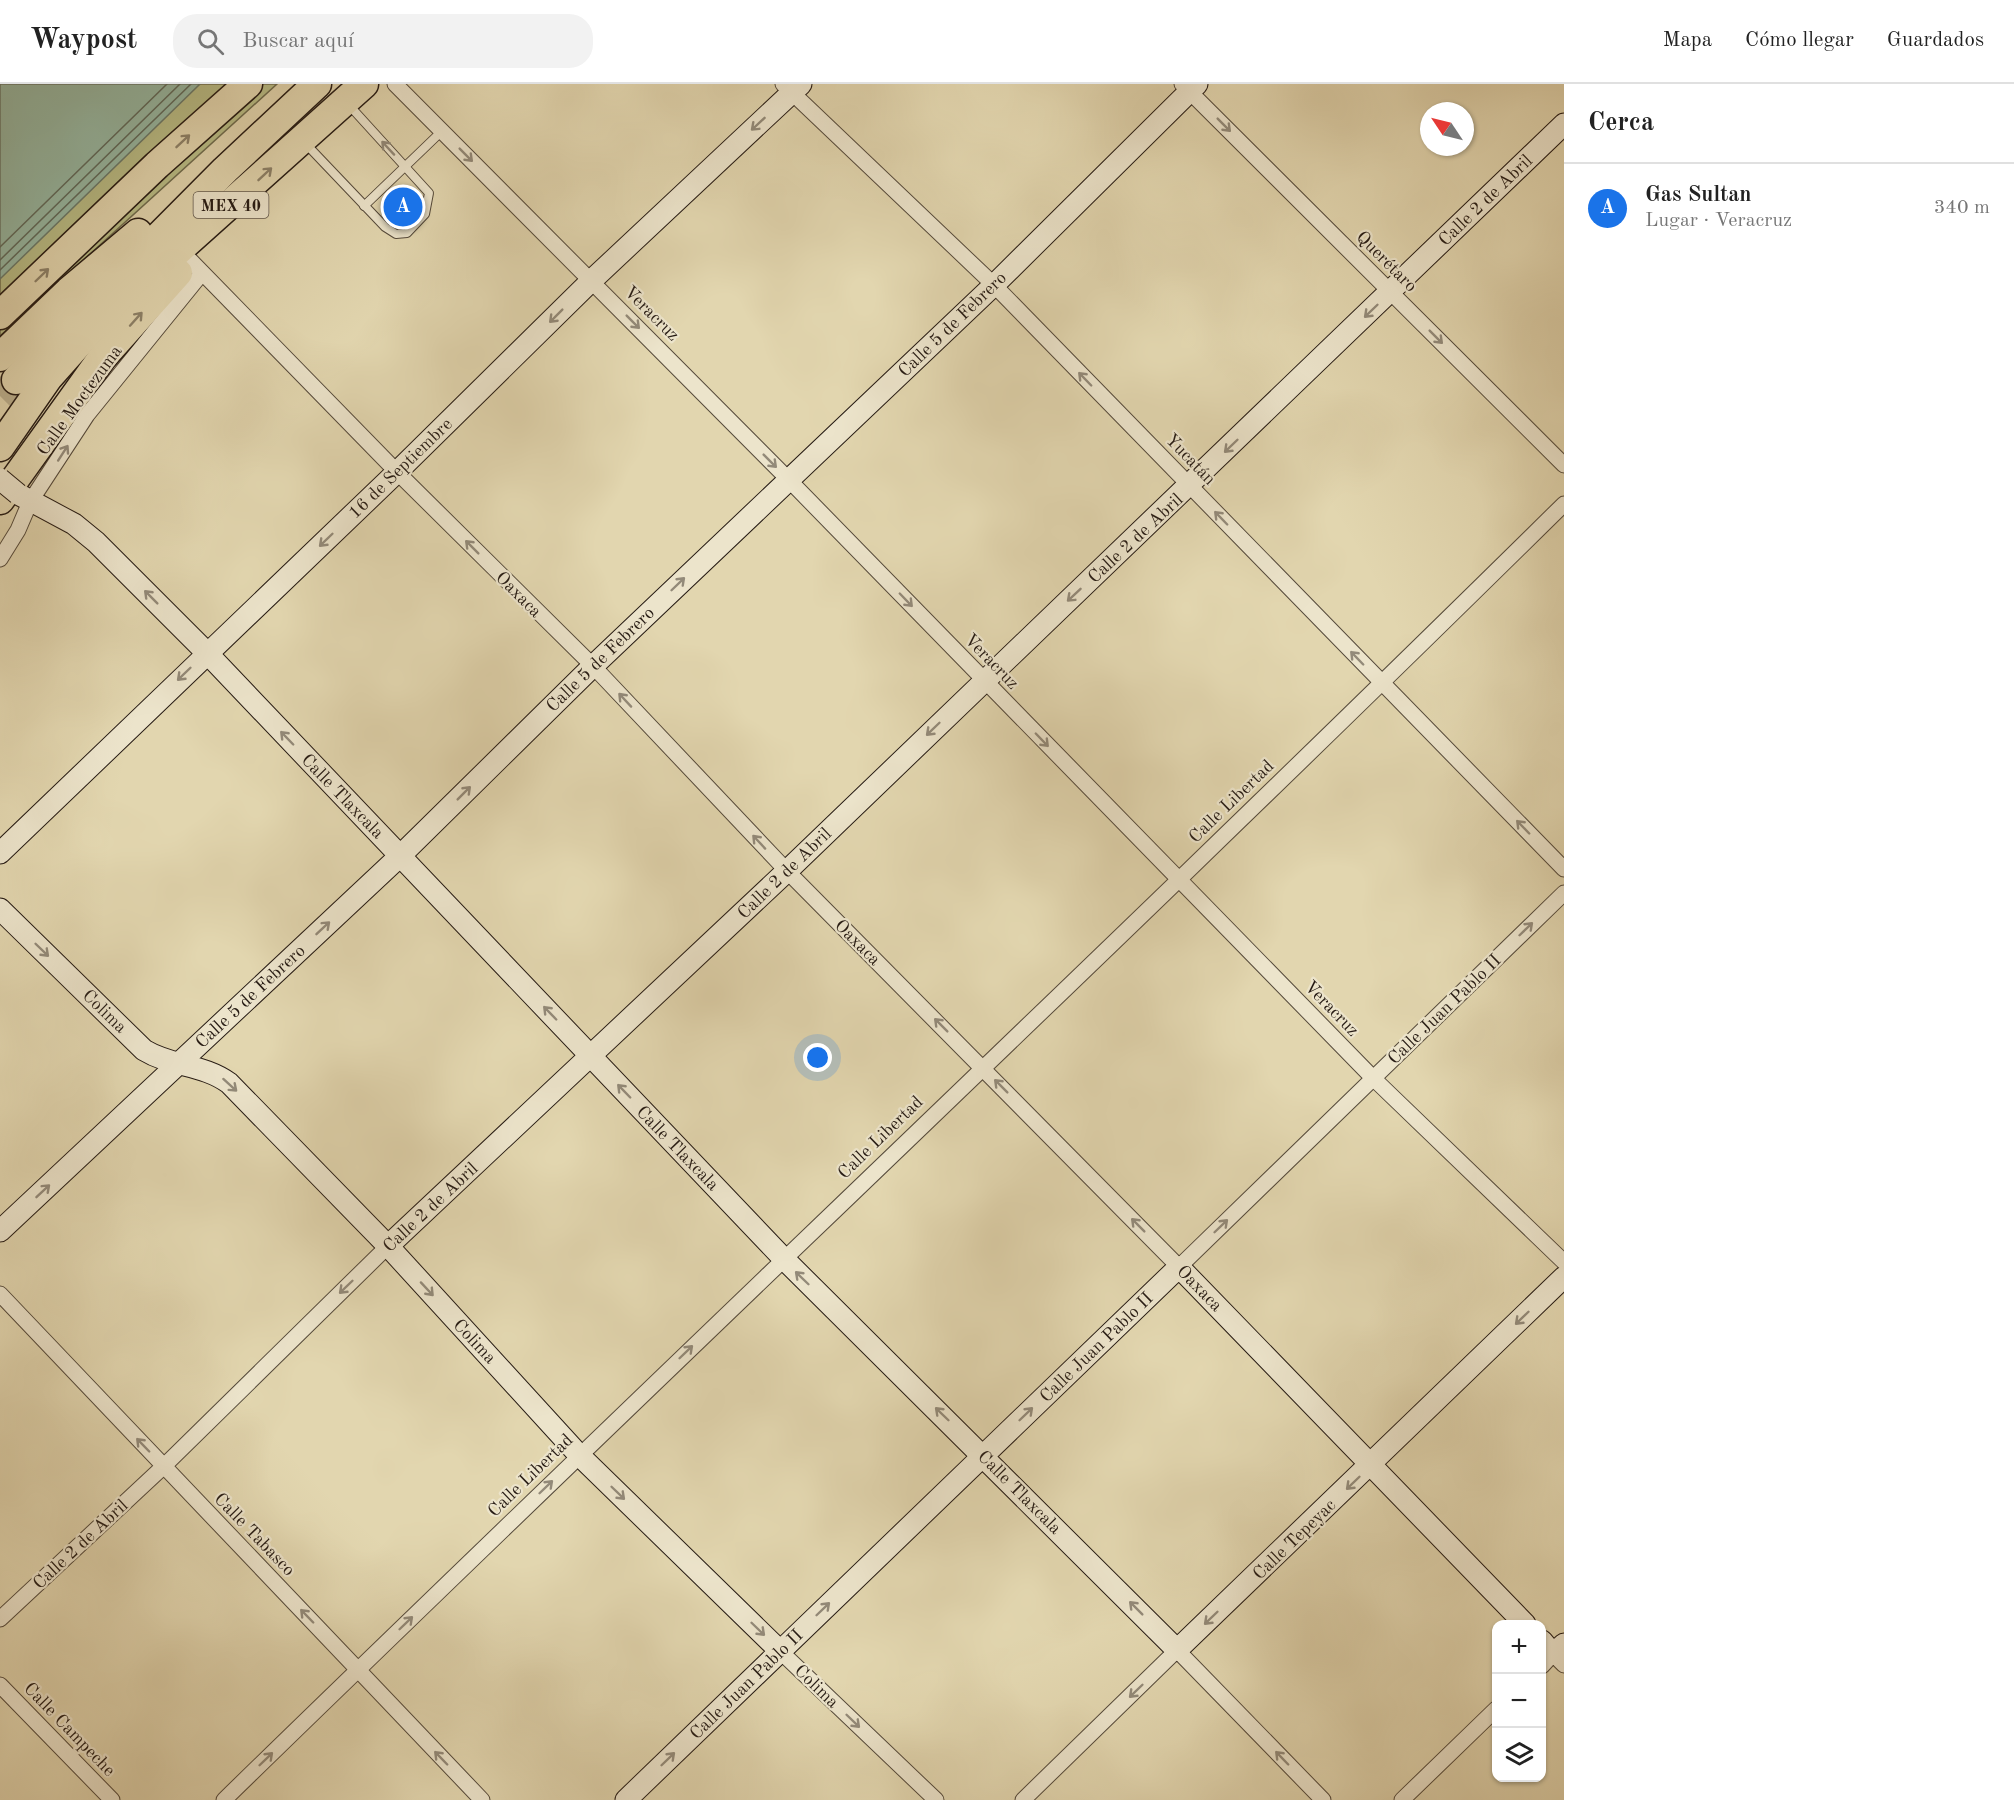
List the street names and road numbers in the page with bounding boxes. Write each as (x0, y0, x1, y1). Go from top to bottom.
street label: Calle 2 de Abril (1435, 152, 1536, 250)
road number: MEX 40 (194, 192, 268, 218)
street label: Querétaro (1352, 228, 1420, 296)
street label: Calle 5 de Febrero (895, 269, 1010, 381)
street label: Veracruz (620, 283, 682, 345)
street label: Calle Moctezuma (34, 342, 126, 459)
street label: 16 de Septiembre (346, 415, 456, 522)
street label: Yucatán (1162, 430, 1219, 489)
street label: Calle 2 de Abril (1085, 490, 1187, 587)
street label: Oaxaca (492, 568, 545, 621)
street label: Calle 5 de Febrero (543, 604, 658, 716)
street label: Veracruz (961, 630, 1022, 693)
street label: Calle Tlaxcala (298, 751, 387, 843)
street label: Calle Libertad (1186, 757, 1278, 847)
street label: Calle 2 de Abril (734, 825, 835, 923)
street label: Oaxaca (831, 916, 884, 969)
street label: Calle 5 de Febrero (192, 942, 309, 1052)
street label: Calle Juan Pablo II (1385, 951, 1505, 1068)
street label: Veracruz (1301, 977, 1362, 1040)
street label: Colima (79, 987, 130, 1037)
street label: Calle Libertad (835, 1093, 927, 1183)
street label: Calle Tlaxcala (633, 1103, 722, 1195)
street label: Calle 2 de Abril (380, 1159, 482, 1256)
street label: Oaxaca (1173, 1262, 1225, 1315)
street label: Calle Juan Pablo II (1037, 1289, 1157, 1406)
street label: Colima (449, 1316, 499, 1368)
street label: Calle Libertad (485, 1431, 577, 1521)
street label: Calle Tlaxcala (974, 1447, 1065, 1538)
street label: Calle Tabasco (210, 1490, 298, 1580)
street label: Calle 2 de Abril (30, 1496, 132, 1593)
street label: Calle Tepeyac (1250, 1496, 1340, 1583)
street label: Calle Juan Pablo II (687, 1626, 807, 1743)
street label: Colima (791, 1662, 842, 1712)
street label: Calle Campeche (20, 1679, 118, 1780)

